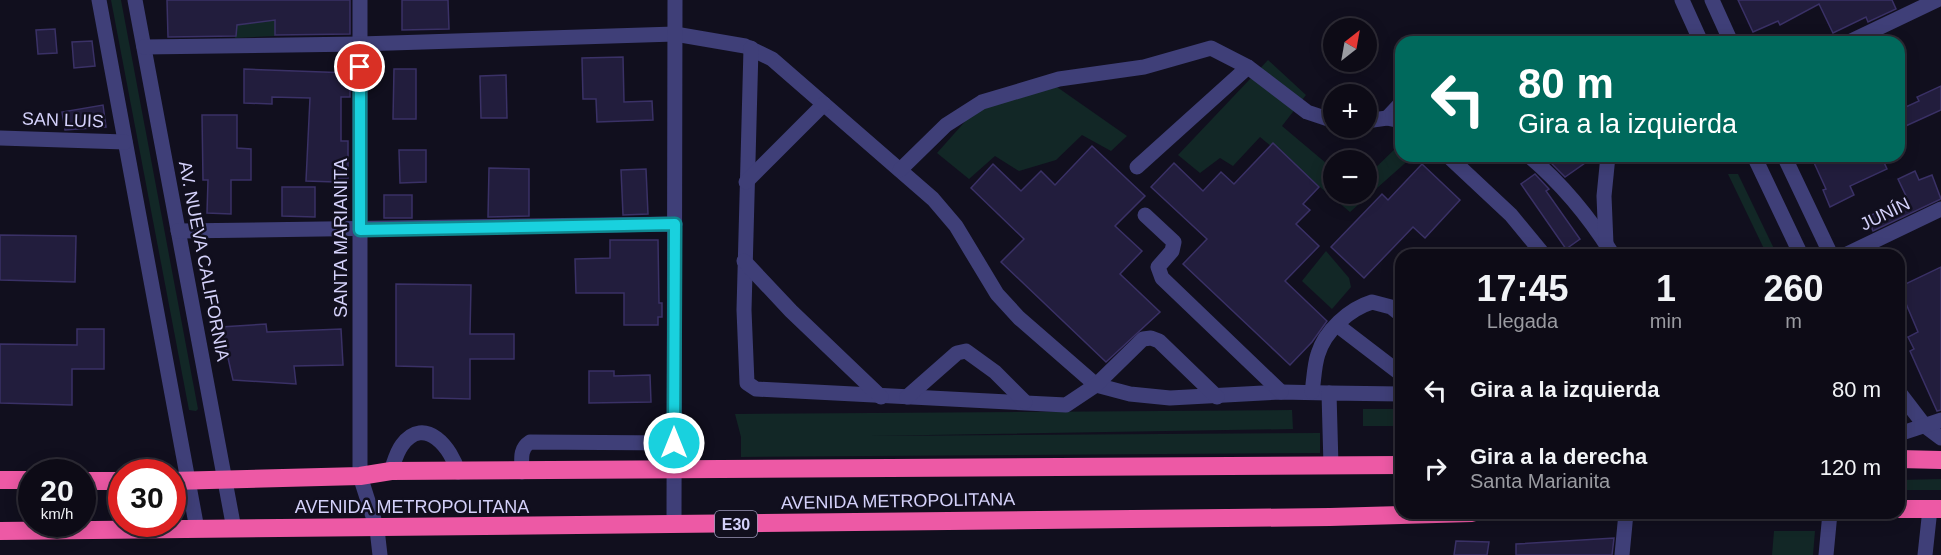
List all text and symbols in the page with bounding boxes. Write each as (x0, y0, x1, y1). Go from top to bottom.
north arrow (1323, 18, 1377, 72)
map controls (1323, 18, 1377, 204)
pin (334, 41, 385, 92)
icon: arrive (343, 50, 376, 83)
icon: left (1419, 60, 1497, 138)
text: 80 m (1518, 60, 1614, 107)
button: + (1323, 84, 1377, 138)
street label: SAN LUIS (22, 109, 104, 131)
text: Gira a la izquierda (1518, 109, 1737, 139)
button: − (1323, 150, 1377, 204)
street label: SANTA MARIANITA (331, 158, 351, 318)
street label: AV. NUEVA CALIFORNIA (175, 159, 233, 363)
street label: JUNÍN (1857, 193, 1913, 235)
text: 17:45 (1476, 268, 1568, 309)
text: 1 (1656, 268, 1676, 309)
text: 260 (1763, 268, 1824, 309)
text: Llegada (1487, 310, 1558, 332)
text: min (1650, 310, 1682, 332)
text: m (1785, 310, 1802, 332)
icon: left (1419, 374, 1452, 407)
text: Gira a la izquierda (1470, 377, 1660, 402)
text: 80 m (1832, 377, 1881, 402)
position arrow (642, 411, 706, 475)
text: Gira a la derecha (1470, 444, 1647, 469)
icon: right (1419, 452, 1452, 485)
text: 120 m (1820, 455, 1881, 480)
speed limit sign: 30 (108, 459, 186, 537)
text: Santa Marianita (1470, 470, 1610, 492)
text: 20 (40, 474, 74, 507)
street label: AVENIDA METROPOLITANA (781, 489, 1015, 513)
street label: AVENIDA METROPOLITANA (295, 497, 529, 517)
text: km/h (41, 505, 73, 522)
road number: E30 (715, 511, 757, 537)

